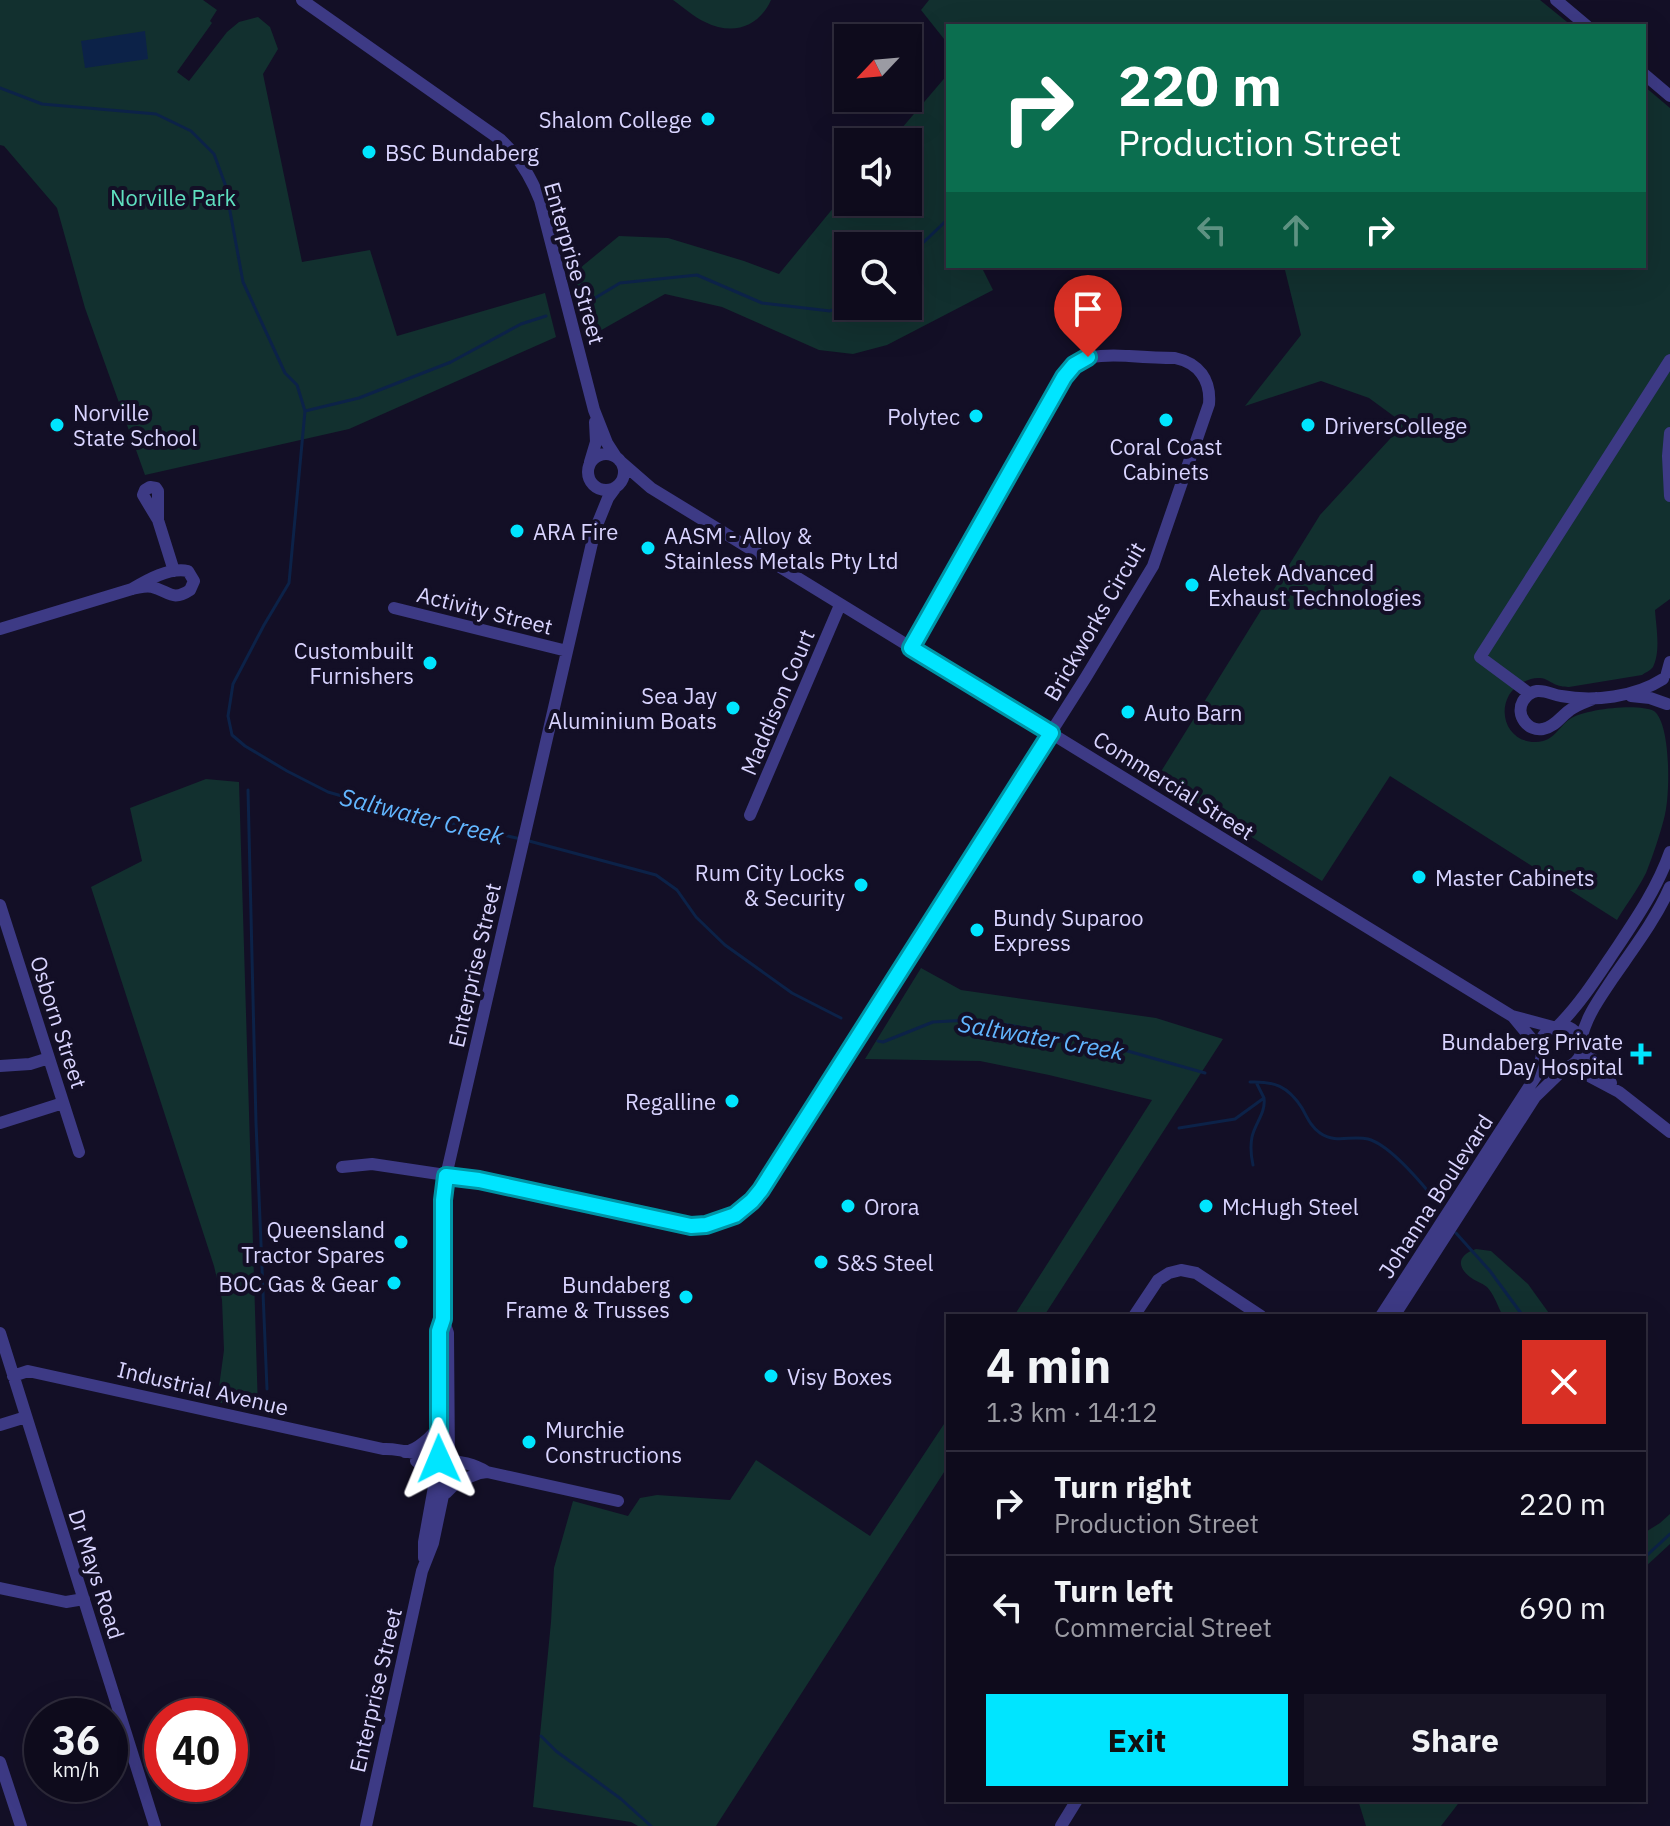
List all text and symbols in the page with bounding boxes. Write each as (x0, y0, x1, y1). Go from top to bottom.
north arrow (834, 24, 922, 112)
map controls (834, 24, 922, 320)
text: 220 m (1118, 49, 1282, 121)
icon: right (986, 56, 1090, 160)
place label: Shalom College (539, 105, 692, 134)
marker: Shalom College (699, 110, 717, 128)
text: Production Street (1118, 119, 1402, 166)
button: sound (834, 128, 922, 216)
place label: BSC Bundaberg (385, 138, 539, 167)
marker: BSC Bundaberg (360, 143, 378, 161)
street label: Enterprise Street (538, 178, 612, 348)
park label: Norville Park (110, 183, 236, 212)
icon: left (1190, 208, 1234, 252)
icon: ahead (1274, 208, 1318, 252)
icon: right (1358, 208, 1402, 252)
button: search (834, 232, 922, 320)
pin (1054, 275, 1122, 357)
icon: arrive (1066, 287, 1110, 331)
place label: Norville State School (73, 398, 197, 452)
place label: Polytec (887, 402, 960, 431)
marker: Polytec (967, 407, 985, 425)
marker: Coral Coast Cabinets (1157, 411, 1175, 429)
place label: DriversCollege (1324, 411, 1467, 440)
marker: Norville State School (48, 416, 66, 434)
marker: DriversCollege (1299, 416, 1317, 434)
place label: Coral Coast Cabinets (1110, 432, 1222, 486)
place label: ARA Fire (533, 517, 618, 546)
place label: AASM - Alloy & Stainless Metals Pty Ltd (664, 521, 899, 575)
marker: ARA Fire (508, 522, 526, 540)
street label: Brickworks Circuit (1037, 536, 1151, 706)
marker: AASM - Alloy & Stainless Metals Pty Ltd (639, 539, 657, 557)
place label: Aletek Advanced Exhaust Technologies (1208, 558, 1422, 612)
marker: Aletek Advanced Exhaust Technologies (1183, 576, 1201, 594)
street label: Activity Street (414, 579, 556, 641)
street label: Maddison Court (733, 625, 821, 779)
place label: Custombuilt Furnishers (294, 636, 414, 690)
marker: Custombuilt Furnishers (421, 654, 439, 672)
place label: Sea Jay Aluminium Boats (548, 681, 717, 735)
place label: Auto Barn (1144, 698, 1242, 727)
marker: Sea Jay Aluminium Boats (724, 699, 742, 717)
marker: Auto Barn (1119, 703, 1137, 721)
street label: Commercial Street (1088, 724, 1260, 846)
water label: Saltwater Creek (337, 780, 508, 852)
place label: Rum City Locks & Security (695, 858, 845, 912)
place label: Master Cabinets (1435, 863, 1595, 892)
marker: Master Cabinets (1410, 868, 1428, 886)
marker: Rum City Locks & Security (852, 876, 870, 894)
street label: Enterprise Street (441, 880, 507, 1050)
place label: Bundy Suparoo Express (993, 903, 1144, 957)
marker: Bundy Suparoo Express (968, 921, 986, 939)
street label: Osborn Street (24, 952, 94, 1092)
water label: Saltwater Creek (956, 1007, 1127, 1067)
place label: Bundaberg Private Day Hospital (1441, 1027, 1623, 1081)
marker: Bundaberg Private Day Hospital (1630, 1043, 1652, 1065)
place label: Regalline (625, 1087, 716, 1116)
marker: Regalline (723, 1092, 741, 1110)
street label: Johanna Boulevard (1371, 1108, 1499, 1284)
place label: Orora (864, 1192, 920, 1221)
place label: McHugh Steel (1222, 1192, 1359, 1221)
marker: Orora (839, 1197, 857, 1215)
marker: McHugh Steel (1197, 1197, 1215, 1215)
place label: Queensland Tractor Spares (241, 1215, 385, 1269)
marker: Queensland Tractor Spares (392, 1233, 410, 1251)
place label: S&S Steel (837, 1248, 934, 1277)
marker: S&S Steel (812, 1253, 830, 1271)
place label: BOC Gas & Gear (219, 1269, 378, 1298)
place label: Bundaberg Frame & Trusses (505, 1270, 670, 1324)
marker: BOC Gas & Gear (385, 1274, 403, 1292)
marker: Bundaberg Frame & Trusses (677, 1288, 695, 1306)
text: 4 min (986, 1334, 1111, 1396)
button: close (1522, 1340, 1606, 1424)
street label: Industrial Avenue (115, 1354, 291, 1422)
place label: Visy Boxes (787, 1362, 893, 1391)
marker: Visy Boxes (762, 1367, 780, 1385)
text: 1.3 km · 14:12 (986, 1395, 1158, 1429)
place label: Murchie Constructions (545, 1415, 682, 1469)
position arrow (397, 1417, 481, 1501)
marker: Murchie Constructions (520, 1433, 538, 1451)
text: Turn right (1054, 1467, 1192, 1506)
icon: right (986, 1481, 1030, 1525)
text: 220 m (1519, 1484, 1606, 1523)
street label: Dr Mays Road (62, 1505, 132, 1643)
text: Production Street (1054, 1506, 1259, 1540)
text: Turn left (1054, 1571, 1173, 1610)
icon: left (986, 1585, 1030, 1629)
text: 690 m (1519, 1588, 1606, 1627)
street label: Enterprise Street (342, 1605, 408, 1775)
text: Commercial Street (1054, 1610, 1272, 1644)
button: Exit (986, 1694, 1288, 1786)
button: Share (1304, 1694, 1606, 1786)
speed limit sign: 40 (144, 1698, 248, 1802)
text: 36 (52, 1714, 100, 1766)
text: km/h (52, 1756, 100, 1783)

